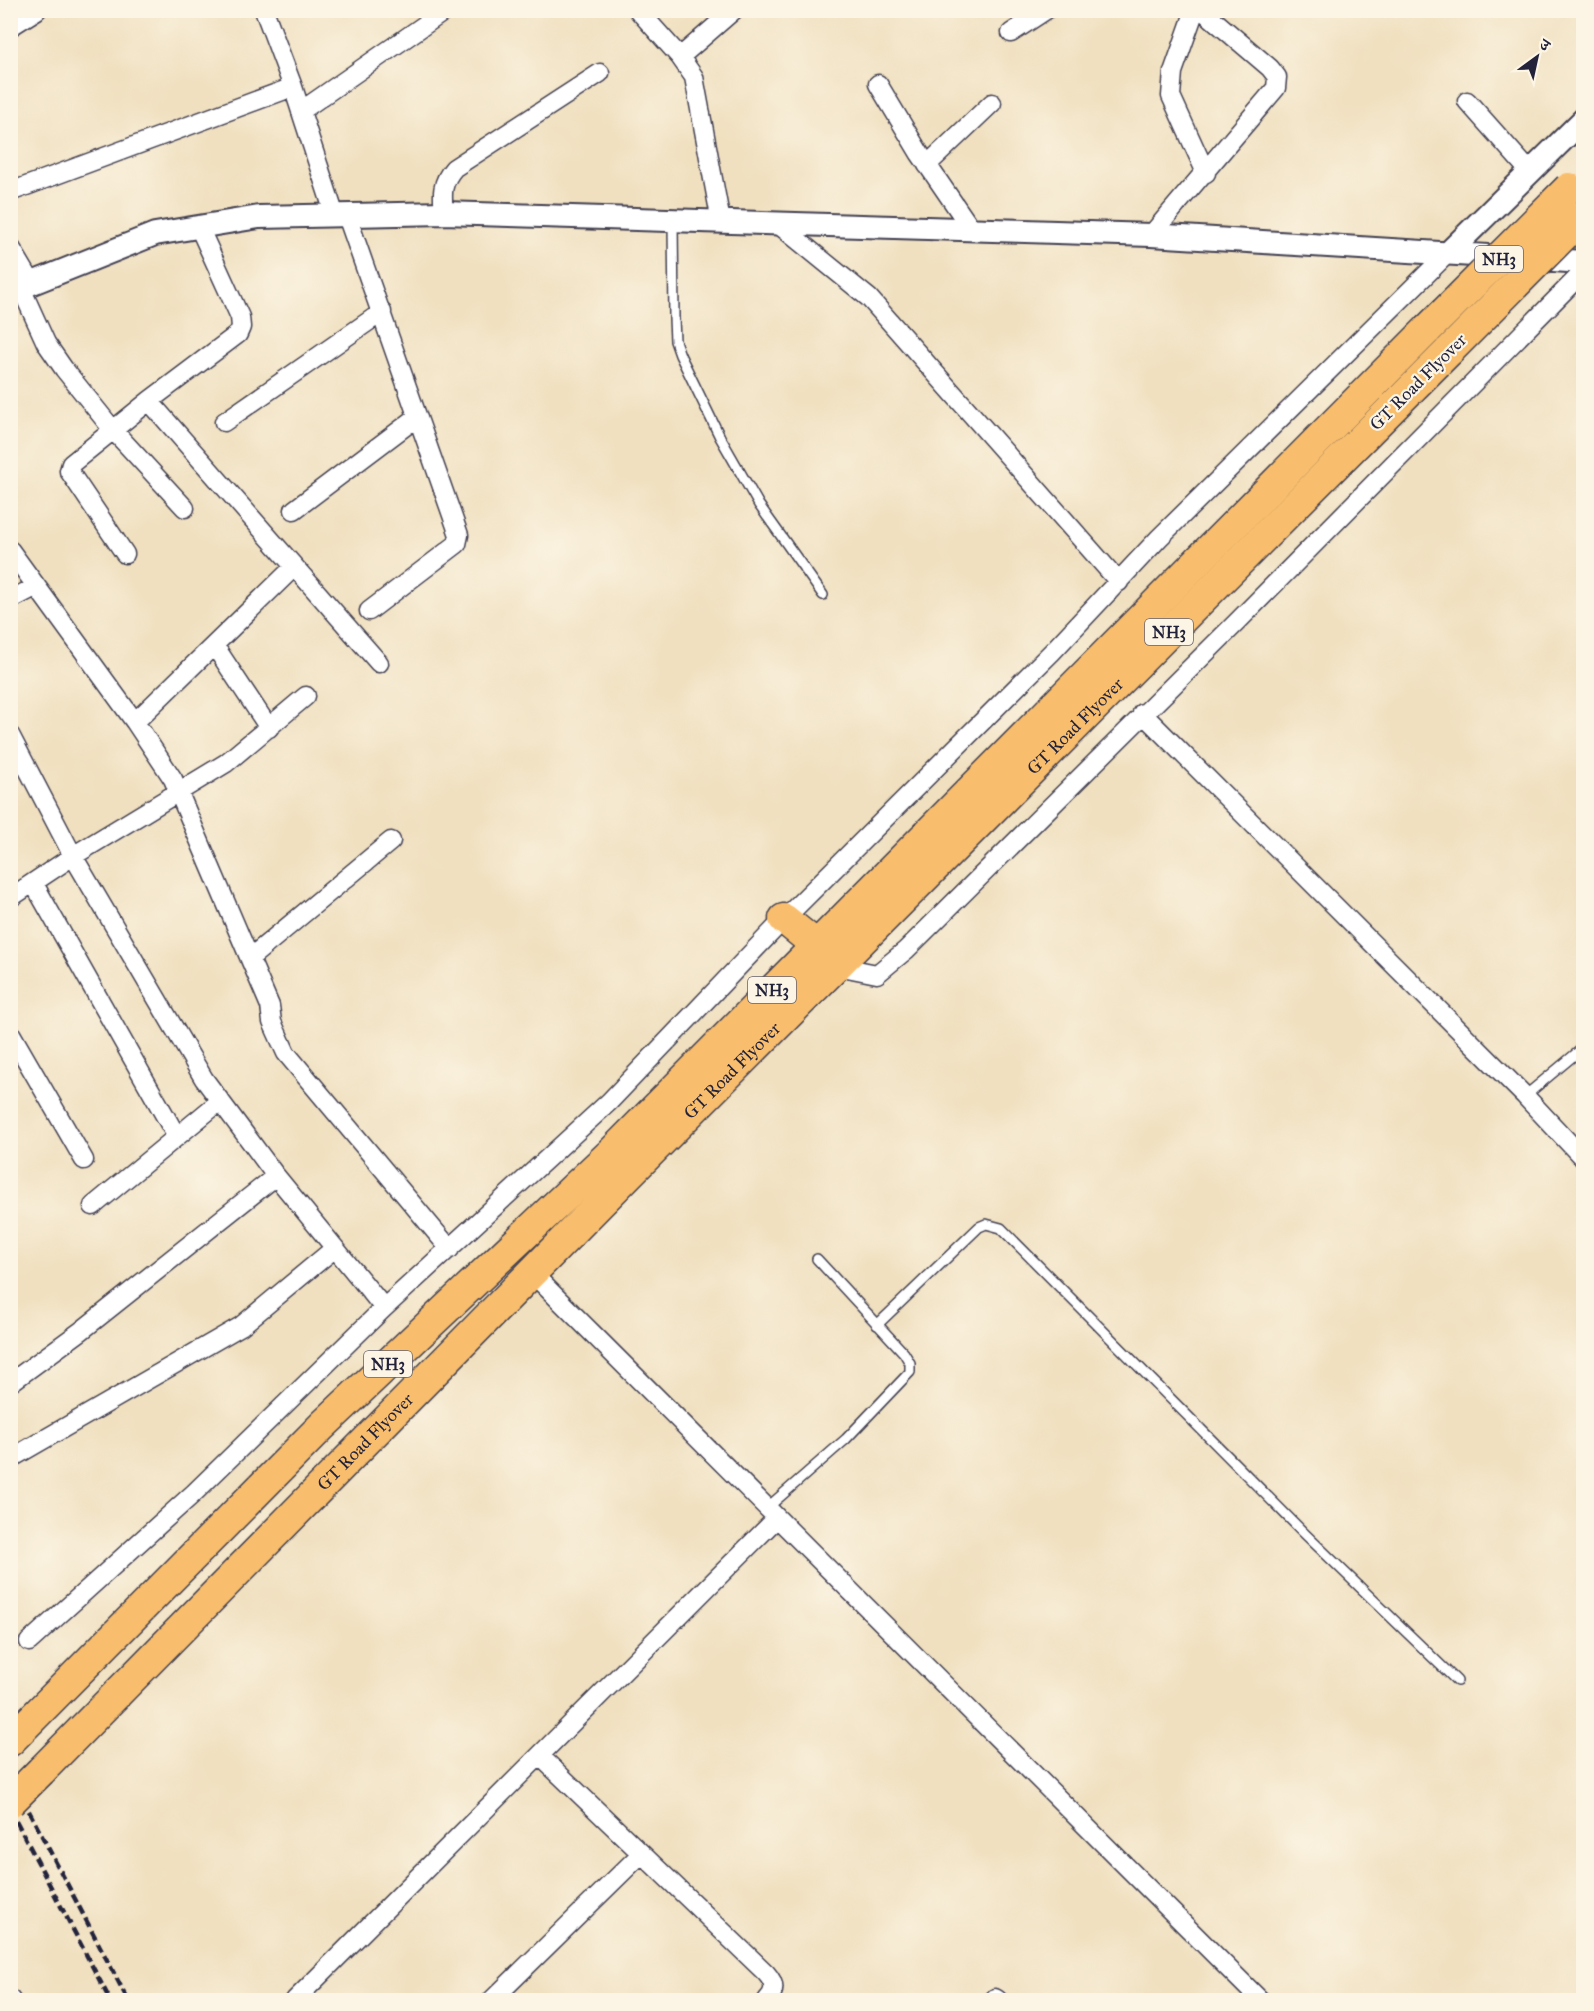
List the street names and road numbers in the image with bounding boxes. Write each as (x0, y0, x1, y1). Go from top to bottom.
road number: NH3 (1475, 246, 1523, 272)
street label: GT Road Flyover (1365, 329, 1471, 435)
road number: NH3 (1145, 619, 1193, 645)
street label: GT Road Flyover (1022, 673, 1128, 779)
road number: NH3 (748, 977, 796, 1003)
street label: GT Road Flyover (679, 1017, 785, 1124)
road number: NH3 (364, 1351, 412, 1377)
street label: GT Road Flyover (312, 1388, 418, 1495)

